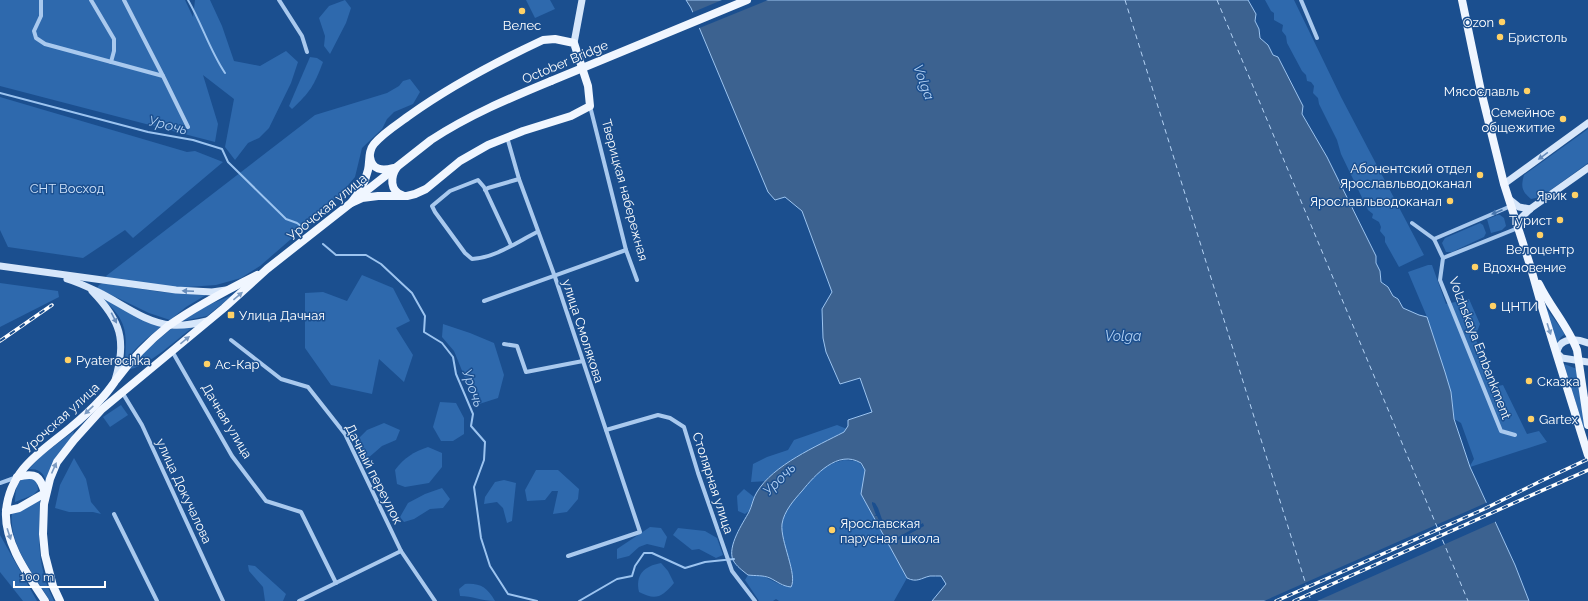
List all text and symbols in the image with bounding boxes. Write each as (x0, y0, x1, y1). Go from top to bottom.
marker: Велес (517, 6, 527, 16)
place label: Ozon (1463, 15, 1494, 30)
marker: Ozon (1497, 17, 1507, 27)
place label: Велес (503, 18, 541, 33)
place label: Бристоль (1508, 30, 1567, 45)
marker: Бристоль (1495, 32, 1505, 42)
street label: October Bridge (520, 37, 611, 87)
water label: Volga (910, 62, 938, 102)
place label: Мясославль (1444, 84, 1519, 99)
marker: Мясославль (1522, 86, 1532, 96)
place label: Семейное общежитие (1481, 105, 1555, 135)
water label: Урочь (147, 112, 189, 138)
marker: Семейное общежитие (1558, 114, 1568, 124)
street label: Тверицкая набережная (599, 118, 651, 262)
one-way arrow (1537, 152, 1548, 160)
place label: Абонентский отдел Ярославльводоканал (1340, 161, 1472, 191)
street label: Урочская улица (284, 170, 370, 244)
marker: Абонентский отдел Ярославльводоканал (1475, 170, 1485, 180)
park label: СНТ Восход (30, 181, 105, 196)
place label: Ярик (1536, 188, 1567, 203)
marker: Ярик (1570, 190, 1580, 200)
place label: Ярославльводоканал (1310, 194, 1442, 209)
marker: Ярославльводоканал (1445, 196, 1455, 206)
one-way arrow (1491, 209, 1502, 215)
place label: Турист (1509, 213, 1552, 228)
marker: Турист (1555, 215, 1565, 225)
marker: Велоцентр (1535, 230, 1545, 240)
place label: Велоцентр (1506, 242, 1574, 257)
place label: Вдохновение (1483, 260, 1567, 275)
marker: Вдохновение (1470, 262, 1480, 272)
street label: Volzhskaya Embankment (1446, 275, 1514, 422)
street label: улица Смолякова (559, 277, 607, 385)
one-way arrow (181, 288, 194, 294)
one-way arrow (233, 291, 244, 300)
place label: ЦНТИ (1501, 299, 1538, 314)
marker: ЦНТИ (1488, 301, 1498, 311)
place label: Улица Дачная (239, 308, 325, 323)
marker: Улица Дачная (226, 310, 236, 320)
one-way arrow (110, 312, 117, 323)
one-way arrow (1546, 324, 1552, 336)
water label: Volga (1105, 328, 1141, 344)
one-way arrow (179, 336, 190, 345)
place label: Pyaterochka (76, 353, 151, 368)
marker: Pyaterochka (63, 355, 73, 365)
place label: Ас-Кар (215, 357, 260, 372)
marker: Ас-Кар (202, 359, 212, 369)
water label: Урочь (459, 367, 487, 409)
place label: Сказка (1537, 374, 1580, 389)
marker: Сказка (1524, 376, 1534, 386)
street label: Урочская улица (20, 380, 102, 456)
street label: Дачная улица (199, 381, 255, 461)
one-way arrow (84, 406, 95, 415)
place label: Gartex (1539, 412, 1579, 427)
marker: Gartex (1526, 414, 1536, 424)
street label: Дачный переулок (342, 421, 406, 527)
street label: Столярная улица (689, 430, 737, 536)
street label: улица Докучалова (153, 436, 215, 546)
water label: Урочь (759, 459, 799, 499)
one-way arrow (52, 462, 58, 474)
place label: Ярославская парусная школа (840, 516, 940, 546)
marker: Ярославская парусная школа (827, 525, 837, 535)
one-way arrow (6, 528, 12, 540)
scale bar (14, 563, 105, 589)
text: 100 m (20, 570, 54, 584)

